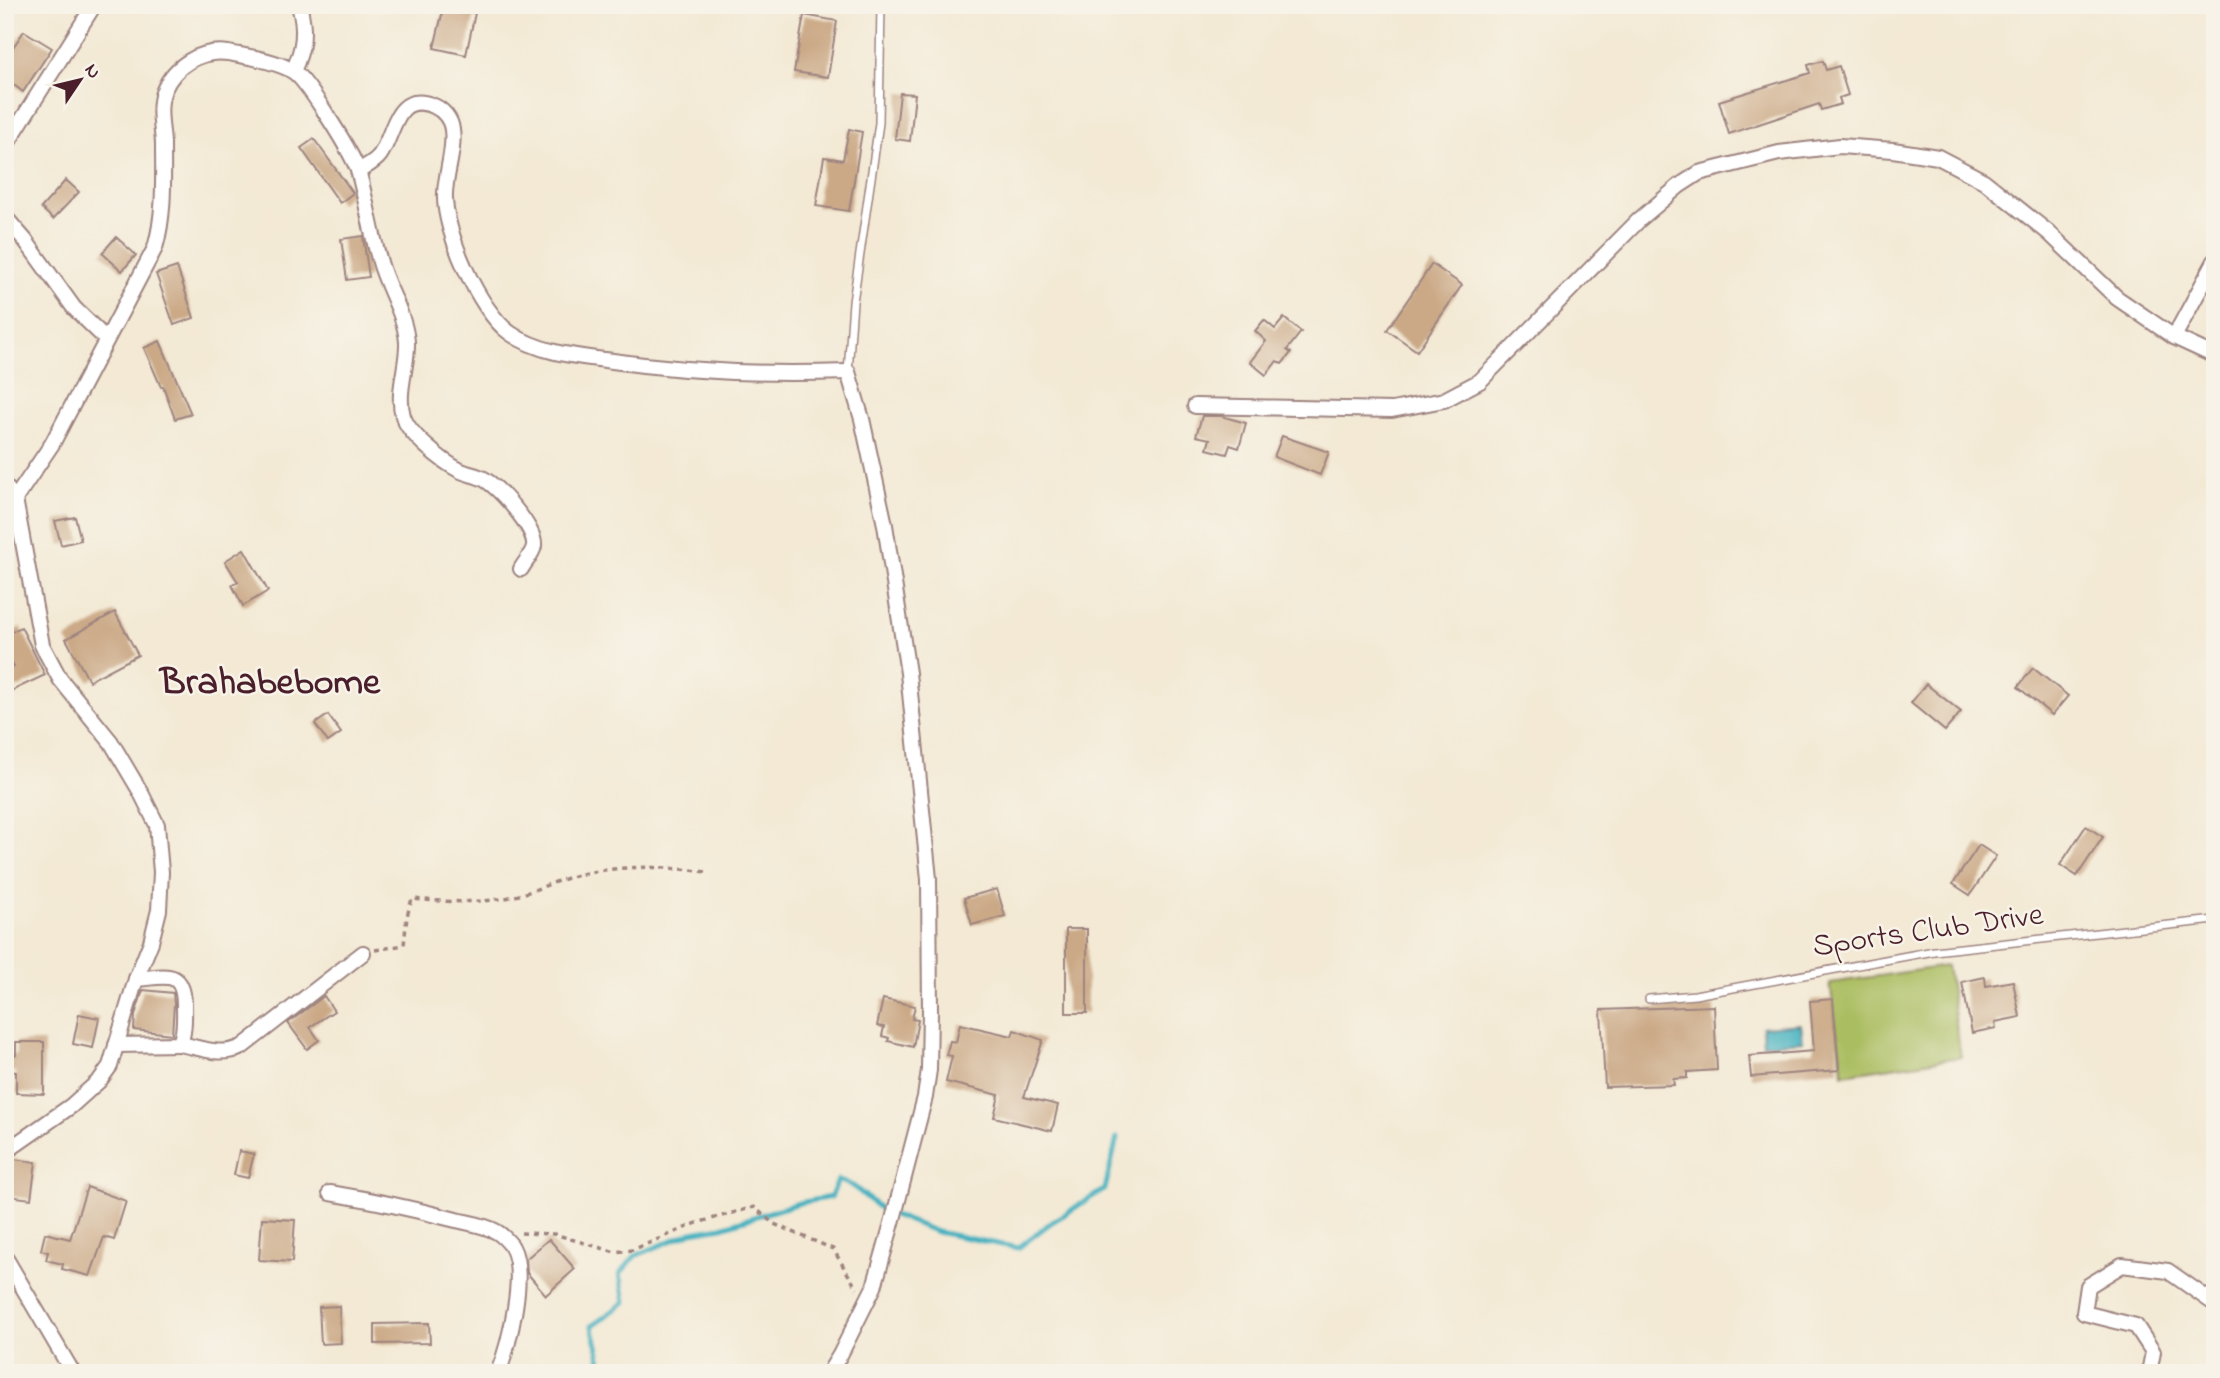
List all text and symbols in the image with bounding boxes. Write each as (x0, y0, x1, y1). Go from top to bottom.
north arrow (46, 46, 116, 116)
text: N (77, 59, 107, 85)
district label: Brahabebome (158, 656, 381, 712)
street label: Sports Club Drive (1810, 892, 2047, 971)

